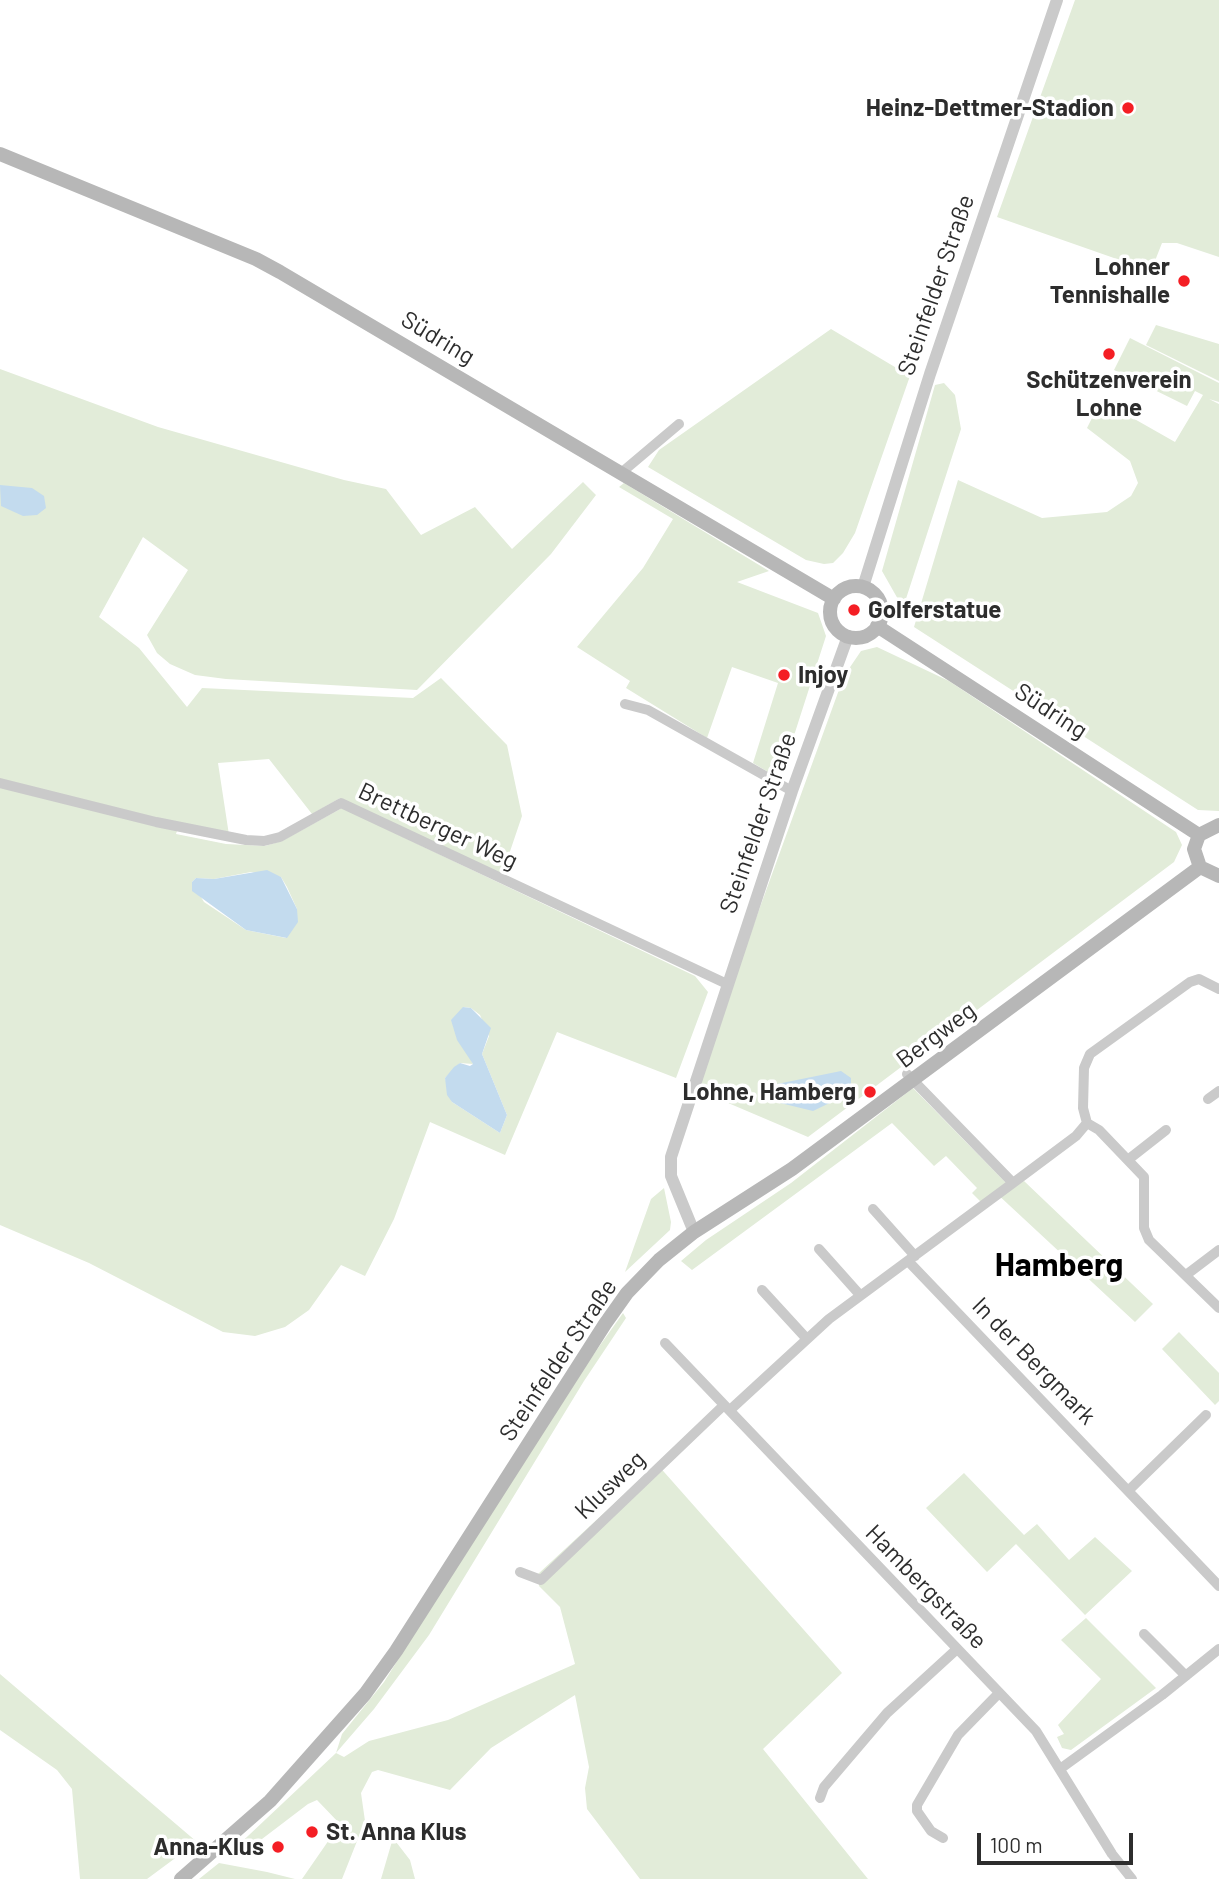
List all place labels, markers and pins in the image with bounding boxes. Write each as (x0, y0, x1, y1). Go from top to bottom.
place label: Heinz-Dettmer-Stadion (866, 94, 1114, 122)
marker: Heinz-Dettmer-Stadion (1120, 100, 1136, 116)
place label: Lohner Tennishalle (1050, 253, 1170, 309)
marker: Lohner Tennishalle (1176, 273, 1192, 289)
marker: Schützenverein Lohne (1101, 346, 1117, 362)
place label: Schützenverein Lohne (1026, 366, 1192, 422)
place label: Golferstatue (868, 596, 1001, 624)
marker: Golferstatue (846, 602, 862, 618)
place label: Injoy (798, 661, 848, 689)
marker: Injoy (776, 667, 792, 683)
place label: Lohne, Hamberg (683, 1078, 856, 1106)
marker: Lohne, Hamberg (862, 1084, 878, 1100)
place label: St. Anna Klus (326, 1818, 467, 1846)
marker: St. Anna Klus (304, 1824, 320, 1840)
place label: Anna-Klus (153, 1833, 264, 1861)
marker: Anna-Klus (270, 1839, 286, 1855)

